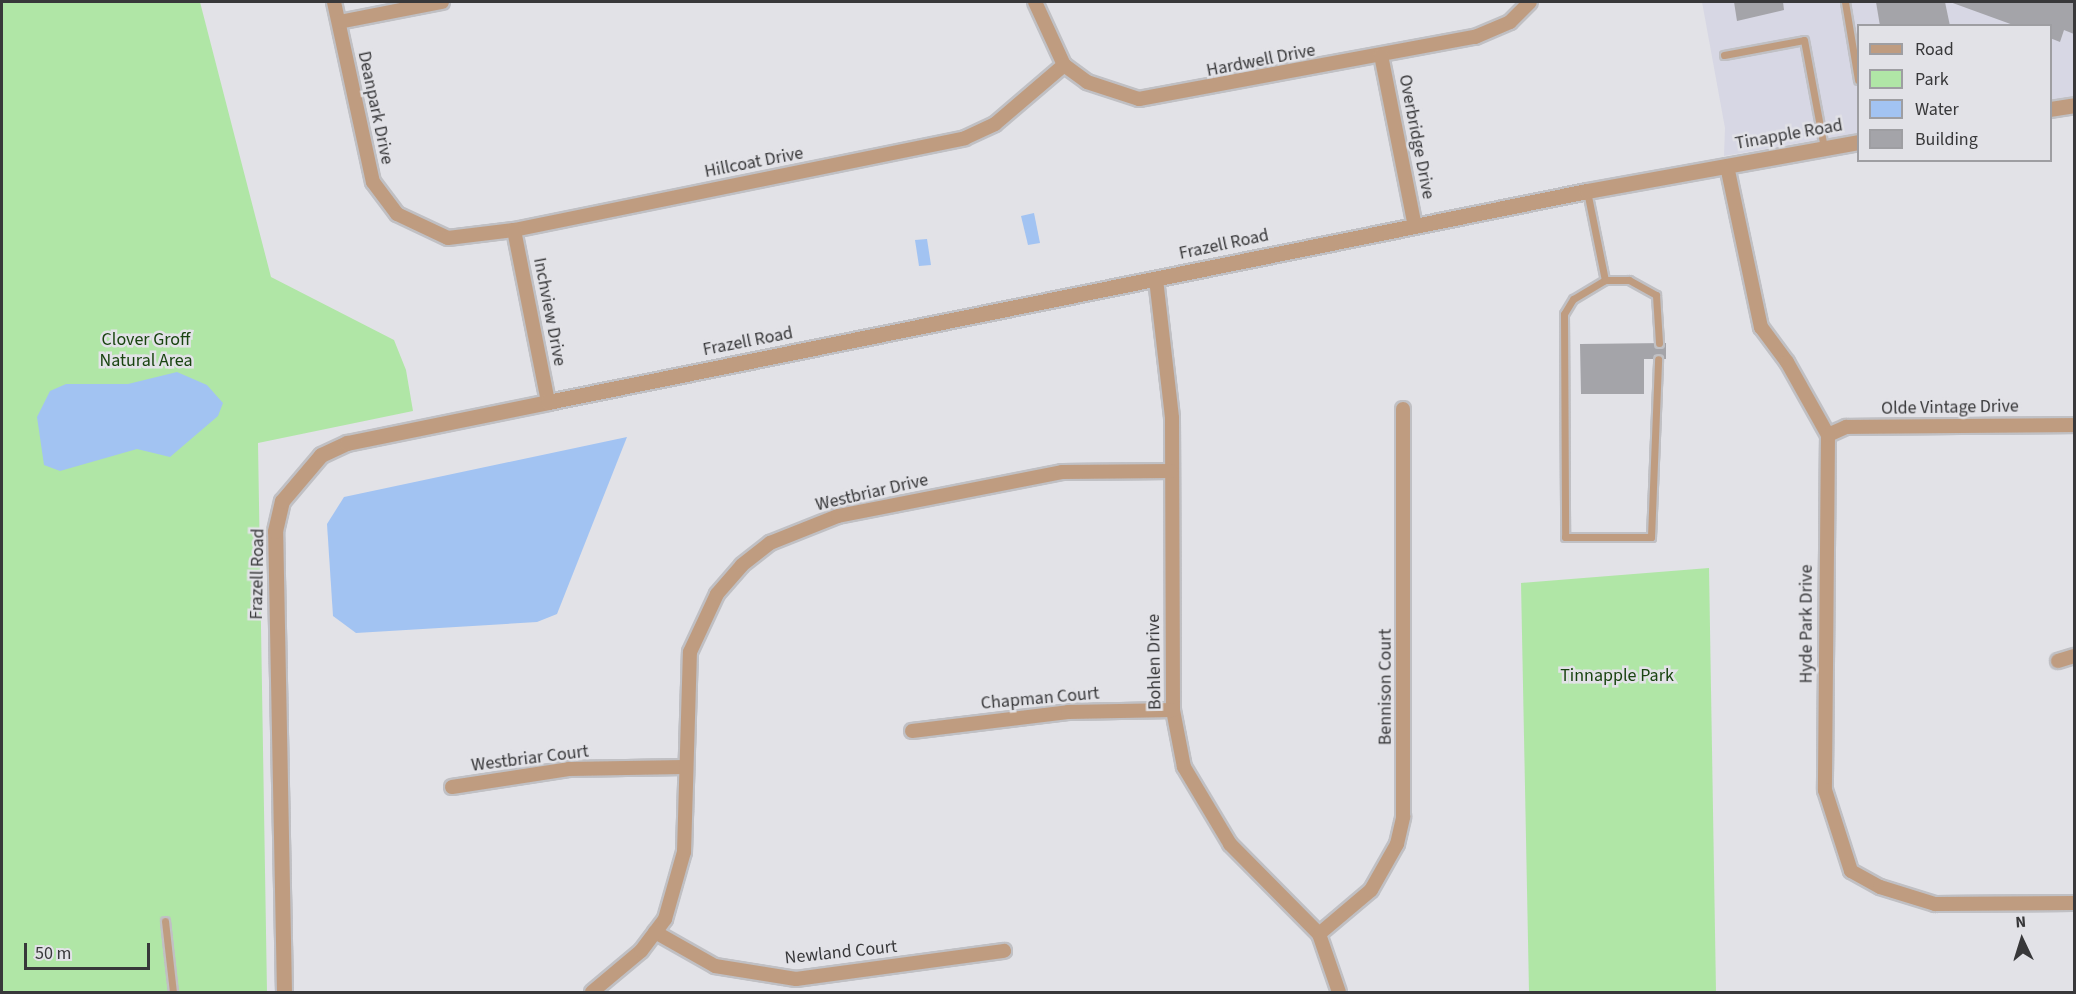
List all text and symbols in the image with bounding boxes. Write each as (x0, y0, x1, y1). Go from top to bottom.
legend (1857, 24, 2052, 162)
text: Road (1915, 37, 1954, 62)
street label: Hardwell Drive (1205, 40, 1317, 82)
street label: Deanpark Drive (352, 49, 398, 167)
text: Park (1915, 67, 1949, 92)
street label: Overbridge Drive (1393, 73, 1439, 201)
text: Water (1915, 97, 1959, 122)
street label: Tinapple Road (1734, 115, 1844, 155)
text: Building (1915, 127, 1978, 152)
street label: Hillcoat Drive (703, 143, 805, 183)
street label: Frazell Road (1177, 225, 1271, 265)
street label: Inchview Drive (528, 256, 570, 368)
street label: Frazell Road (701, 323, 795, 361)
park label: Clover Groff Natural Area (99, 330, 193, 372)
street label: Olde Vintage Drive (1881, 396, 2019, 420)
street label: Westbriar Drive (814, 470, 930, 516)
street label: Frazell Road (246, 528, 270, 620)
street label: Hyde Park Drive (1796, 565, 1818, 683)
street label: Bohlen Drive (1143, 614, 1167, 710)
street label: Bennison Court (1375, 629, 1397, 745)
park label: Tinnapple Park (1560, 665, 1674, 687)
street label: Chapman Court (980, 683, 1100, 715)
street label: Westbriar Court (470, 741, 590, 777)
north arrow (1992, 910, 2052, 970)
text: N (2015, 911, 2027, 933)
scale bar (27, 931, 153, 969)
street label: Newland Court (784, 936, 898, 970)
text: 50 m (35, 941, 71, 966)

